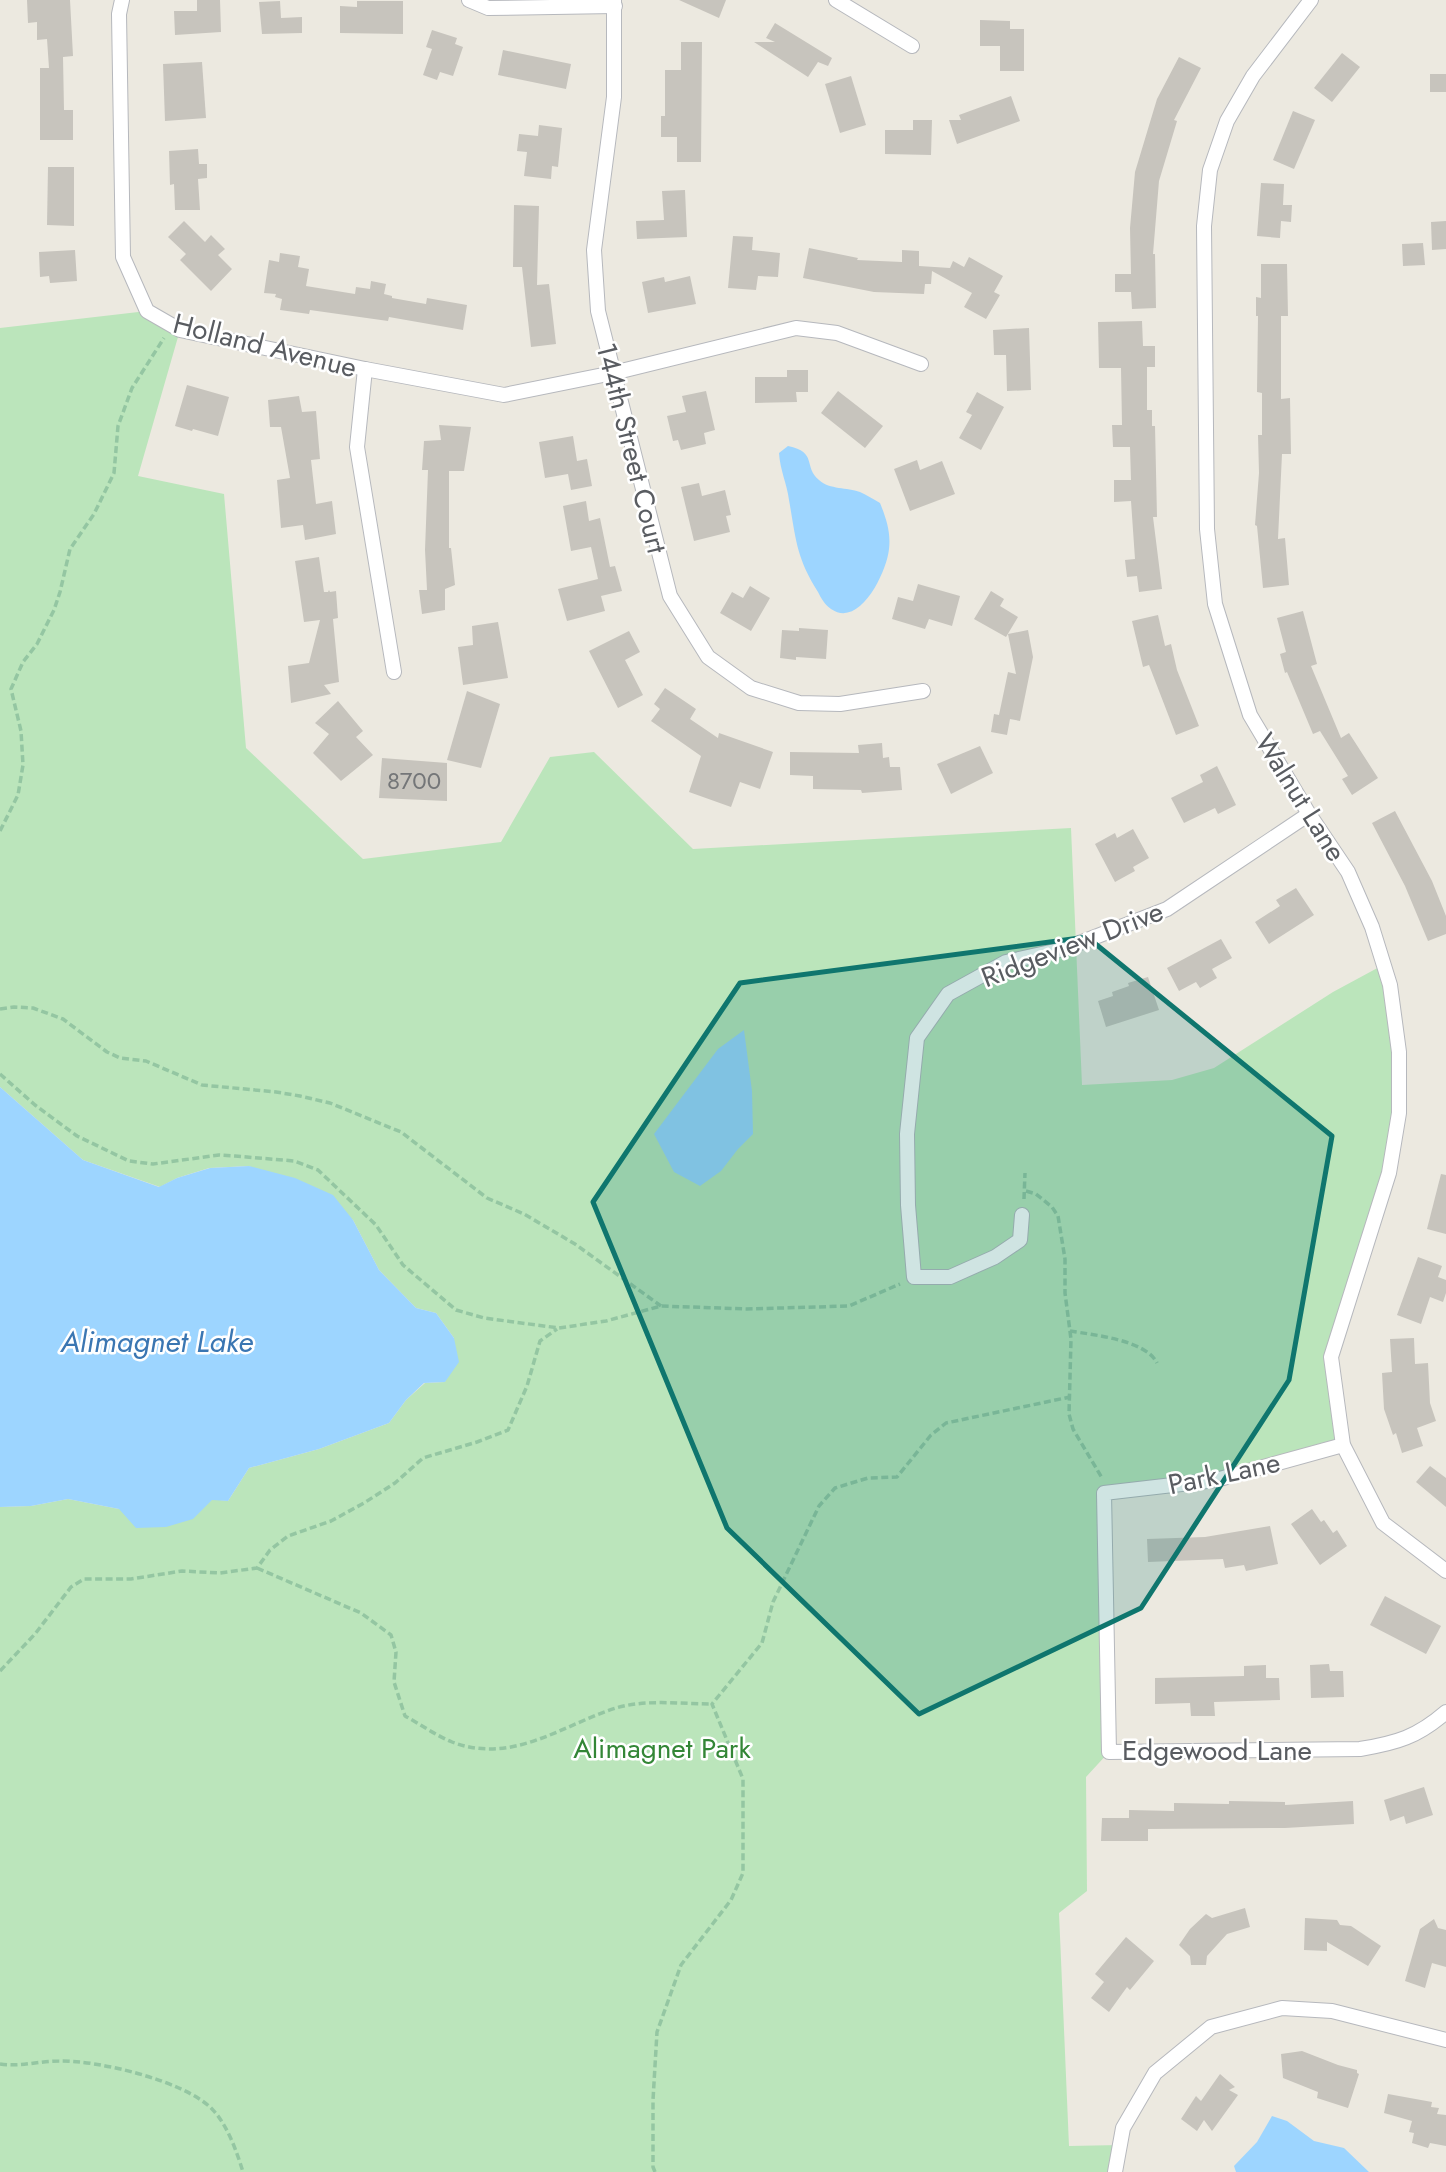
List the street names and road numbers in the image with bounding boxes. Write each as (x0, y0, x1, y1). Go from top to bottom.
street label: Holland Avenue (169, 303, 361, 388)
street label: 144th Street Court (586, 338, 678, 558)
street label: Walnut Lane (1245, 725, 1356, 869)
street label: Ridgeview Drive (975, 891, 1169, 998)
street label: Park Lane (1164, 1442, 1284, 1505)
street label: Edgewood Lane (1122, 1730, 1312, 1771)

